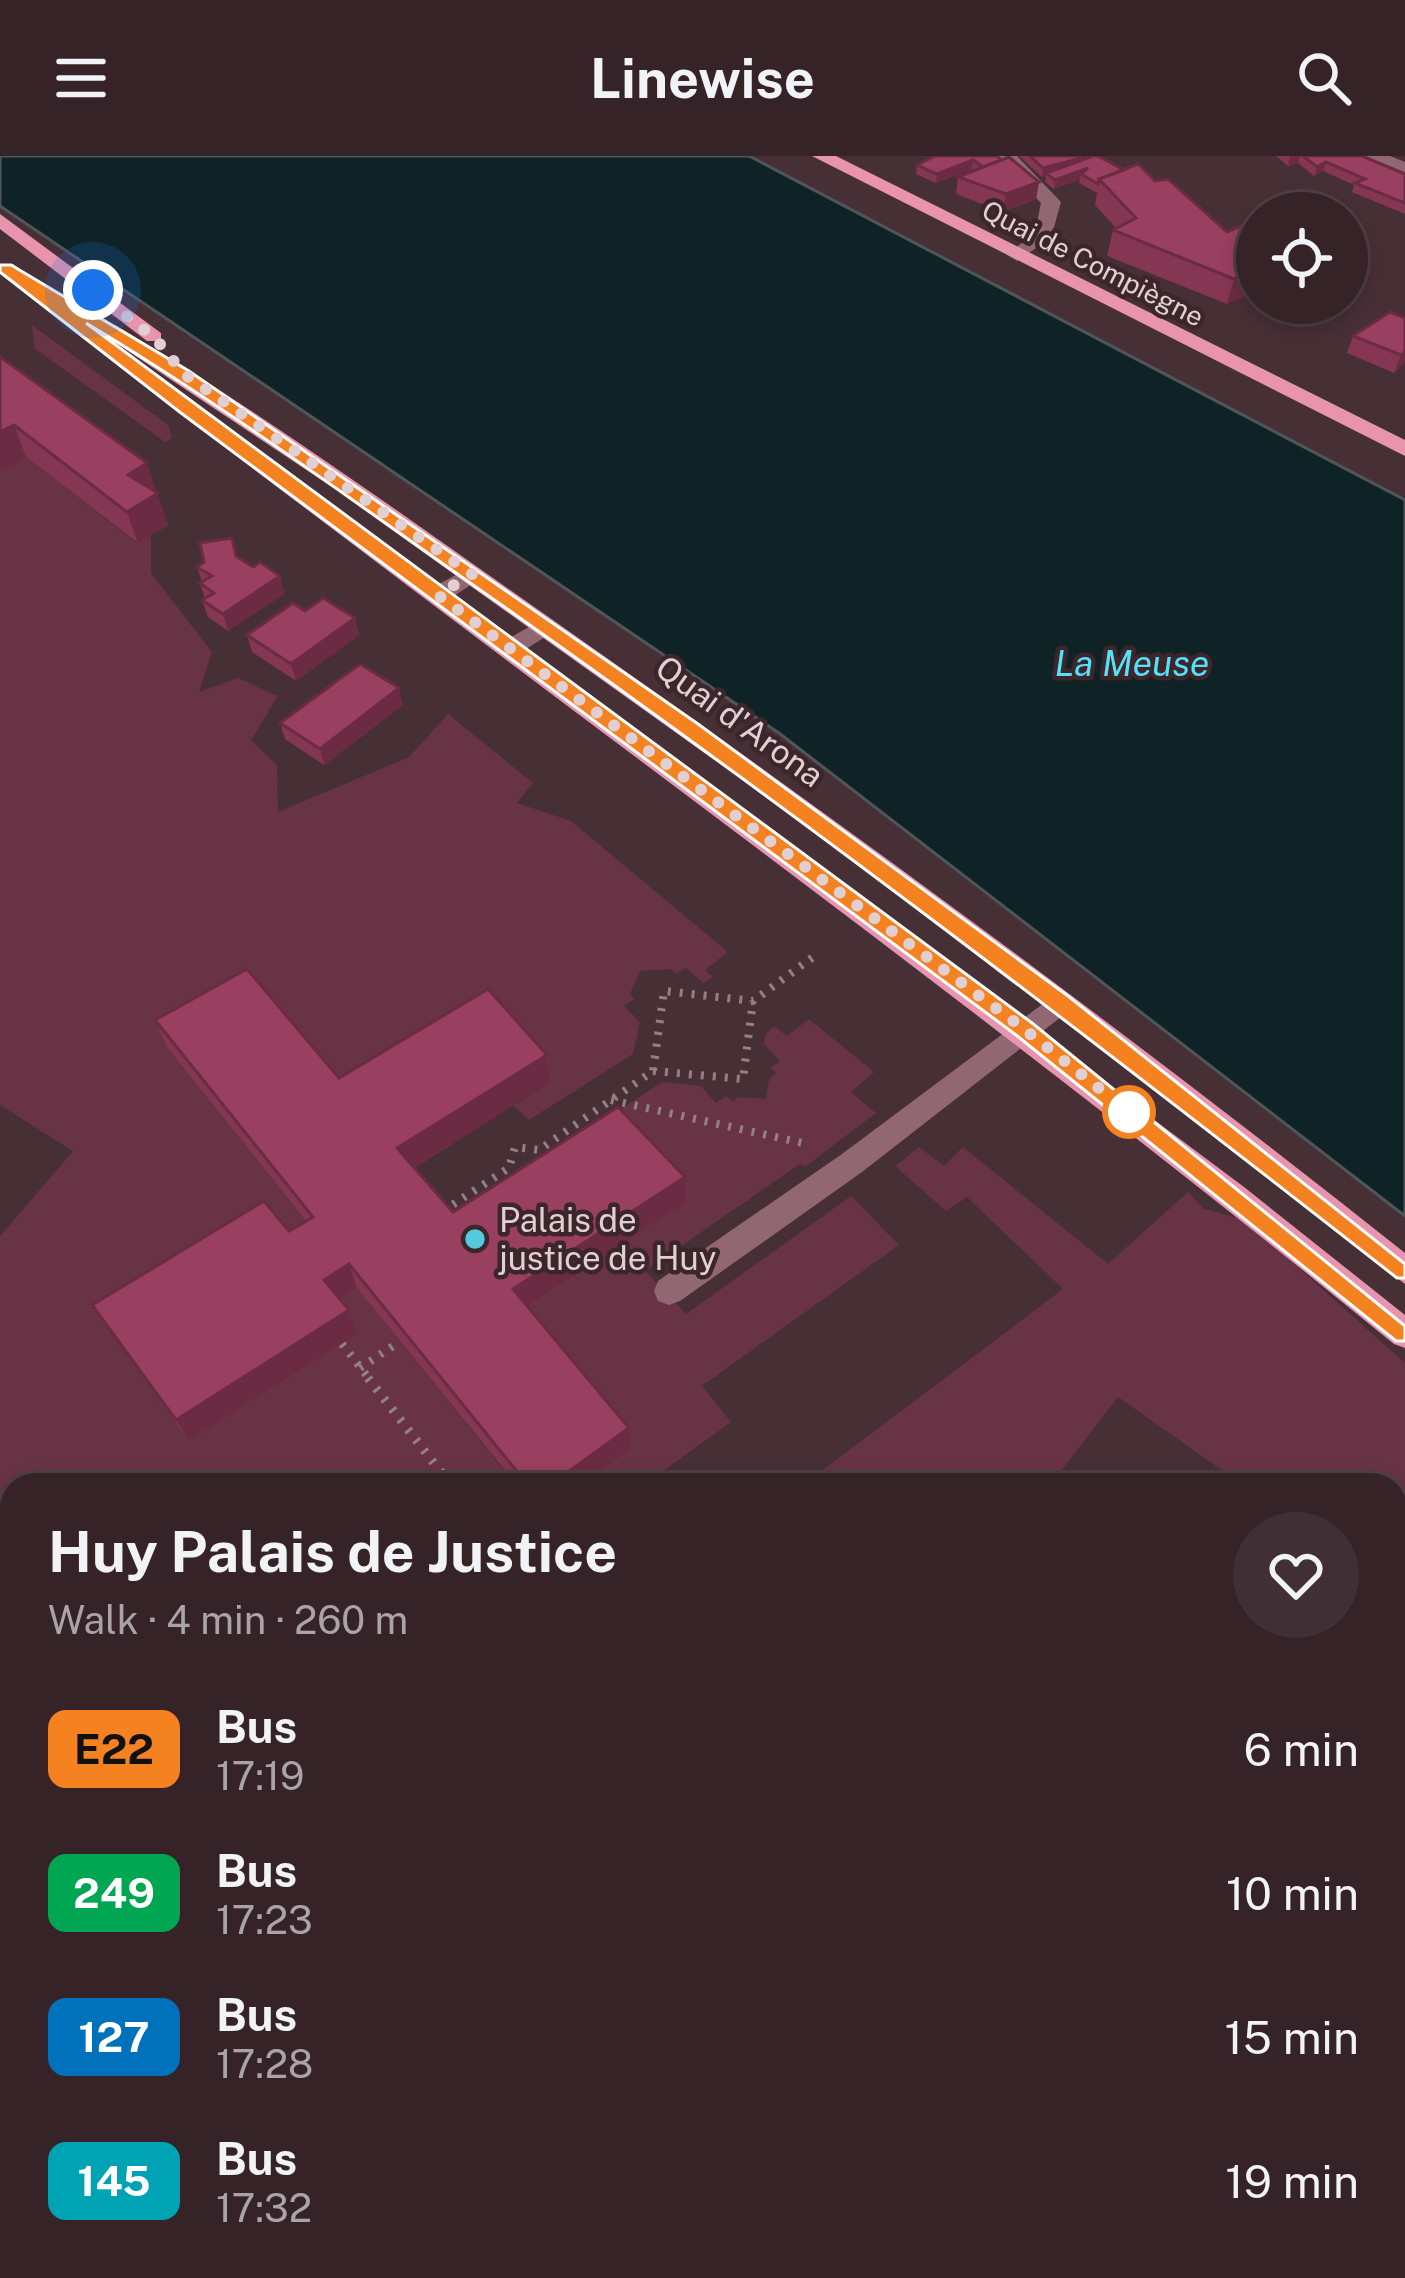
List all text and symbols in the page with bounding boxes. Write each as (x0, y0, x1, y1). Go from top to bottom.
icon: menu (48, 45, 114, 111)
icon: search (1291, 45, 1357, 111)
text: Linewise (590, 47, 815, 110)
map controls (1236, 192, 1368, 324)
button: locate (1236, 192, 1368, 324)
street label: Quai de Compiègne (977, 193, 1209, 333)
your location (63, 260, 123, 320)
water label: La Meuse (1055, 642, 1209, 684)
street label: Quai d'Arona (649, 648, 831, 794)
unlabelled marker (1104, 1087, 1154, 1137)
place label: Palais de justice de Huy (498, 1201, 716, 1277)
marker: Palais de justice de Huy (462, 1226, 488, 1252)
button: heart (1233, 1512, 1359, 1638)
text: Huy Palais de Justice (48, 1518, 617, 1585)
text: Walk · 4 min · 260 m (48, 1597, 408, 1643)
text: Bus (216, 1700, 297, 1753)
text: 6 min (1244, 1723, 1359, 1776)
text: E22 (74, 1724, 154, 1773)
text: 17:19 (216, 1753, 304, 1799)
text: Bus (216, 1844, 297, 1897)
text: 10 min (1226, 1867, 1359, 1920)
text: 249 (73, 1868, 155, 1917)
text: 17:23 (216, 1897, 313, 1943)
text: Bus (216, 1988, 297, 2041)
text: 15 min (1225, 2011, 1359, 2064)
text: 127 (79, 2012, 149, 2061)
text: 17:28 (216, 2041, 313, 2087)
text: Bus (216, 2132, 297, 2185)
text: 19 min (1225, 2155, 1359, 2208)
text: 145 (77, 2156, 151, 2205)
text: 17:32 (216, 2185, 312, 2231)

